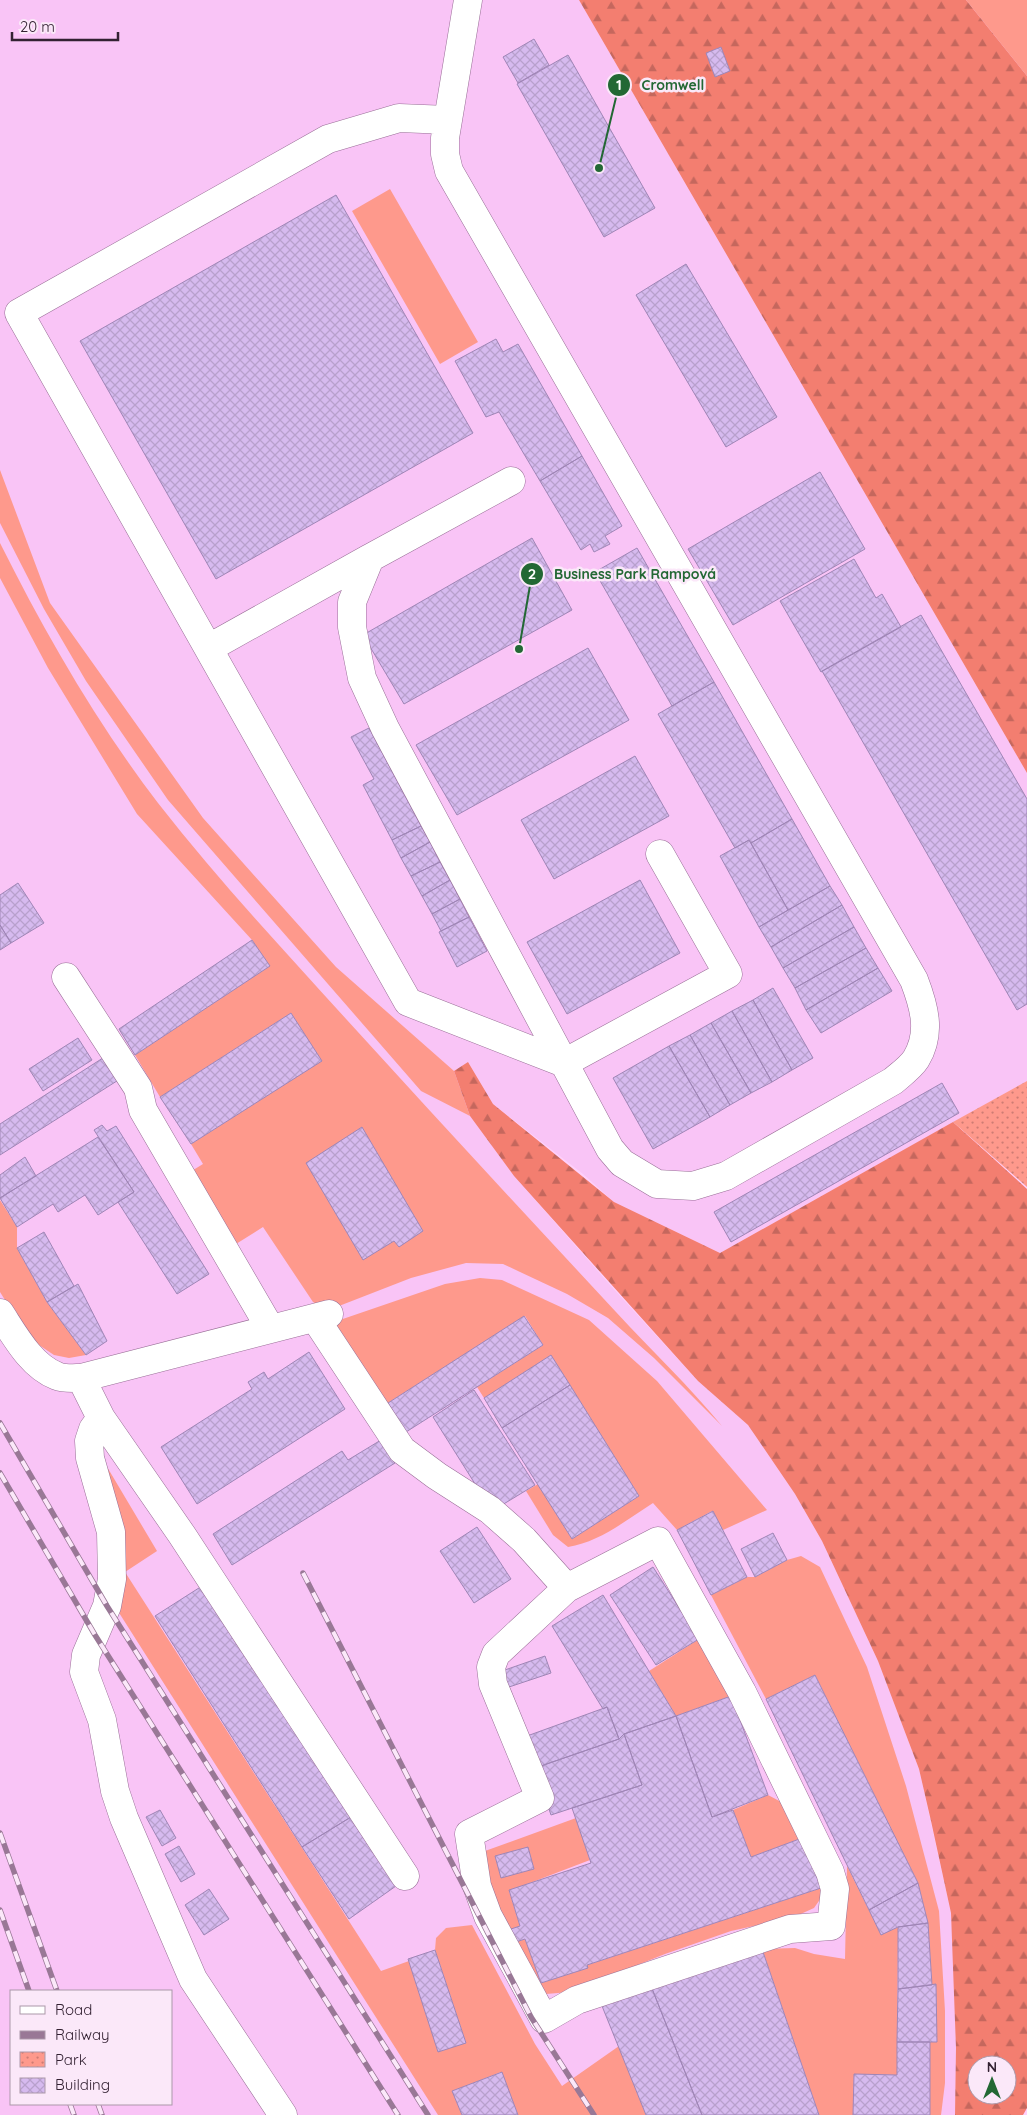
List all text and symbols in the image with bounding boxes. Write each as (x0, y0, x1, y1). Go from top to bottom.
scale bar (12, 10, 119, 42)
text: 20 m (20, 17, 55, 36)
callout: Cromwell (607, 70, 715, 99)
text: 1 (616, 75, 622, 94)
text: Cromwell (642, 76, 704, 94)
callout: Business Park Rampová (519, 560, 726, 589)
text: 2 (528, 564, 536, 583)
text: Business Park Rampová (554, 565, 716, 583)
legend (10, 1990, 172, 2105)
text: Road (55, 2000, 92, 2019)
text: Railway (55, 2025, 110, 2044)
text: Park (55, 2050, 87, 2069)
north arrow (967, 2055, 1017, 2105)
text: N (987, 2058, 997, 2076)
text: Building (55, 2075, 110, 2094)

